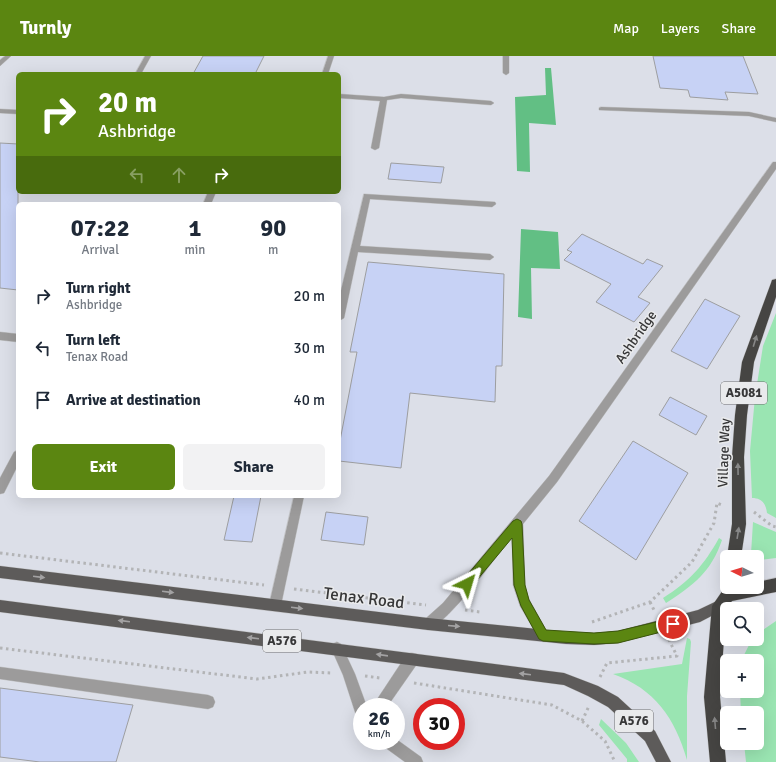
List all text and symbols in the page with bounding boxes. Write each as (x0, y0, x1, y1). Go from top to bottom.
text: Turnly (20, 16, 72, 40)
text: Map (613, 20, 639, 37)
text: Layers (661, 20, 700, 37)
text: Share (722, 20, 756, 37)
text: 20 m (98, 86, 157, 120)
icon: right (32, 88, 84, 140)
text: Ashbridge (98, 120, 176, 142)
icon: left (126, 164, 148, 186)
icon: ahead (168, 164, 190, 186)
icon: right (210, 164, 232, 186)
text: 07:22 (71, 213, 130, 243)
text: 1 (188, 213, 201, 243)
text: 90 (260, 213, 286, 243)
text: Arrival (82, 242, 119, 258)
text: min (184, 242, 205, 258)
text: m (268, 242, 278, 258)
text: Turn right (66, 279, 131, 297)
icon: right (32, 285, 54, 307)
text: 20 m (294, 287, 325, 305)
text: Ashbridge (66, 297, 122, 313)
street label: Ashbridge (612, 307, 660, 367)
text: Turn left (66, 331, 120, 349)
one-way arrow (752, 335, 758, 347)
icon: left (32, 337, 54, 359)
text: 30 m (294, 339, 325, 357)
text: Tenax Road (66, 349, 128, 365)
road number: A5081 (721, 382, 767, 404)
icon: arrive (32, 389, 54, 411)
text: Arrive at destination (66, 391, 201, 409)
text: 40 m (294, 391, 325, 409)
street label: Village Way (714, 418, 734, 488)
button: Exit (32, 444, 175, 490)
button: Share (183, 444, 325, 490)
one-way arrow (735, 463, 741, 476)
one-way arrow (735, 527, 741, 539)
north arrow (720, 550, 764, 594)
map controls (720, 550, 764, 750)
position arrow (446, 563, 488, 605)
one-way arrow (33, 573, 45, 580)
street label: Tenax Road (322, 583, 406, 613)
one-way arrow (162, 589, 174, 595)
button: search (720, 602, 764, 646)
one-way arrow (291, 605, 303, 611)
pin (656, 607, 690, 641)
icon: arrive (662, 613, 684, 635)
one-way arrow (118, 618, 130, 624)
one-way arrow (448, 623, 460, 629)
road number: A576 (263, 630, 301, 652)
one-way arrow (247, 635, 259, 641)
one-way arrow (376, 652, 388, 658)
button: + (720, 654, 764, 698)
one-way arrow (519, 671, 531, 677)
speed limit sign: 30 (413, 698, 465, 750)
text: 26 (368, 706, 390, 731)
button: − (720, 706, 764, 750)
road number: A576 (615, 710, 653, 732)
one-way arrow (711, 717, 718, 729)
text: km/h (368, 728, 390, 740)

